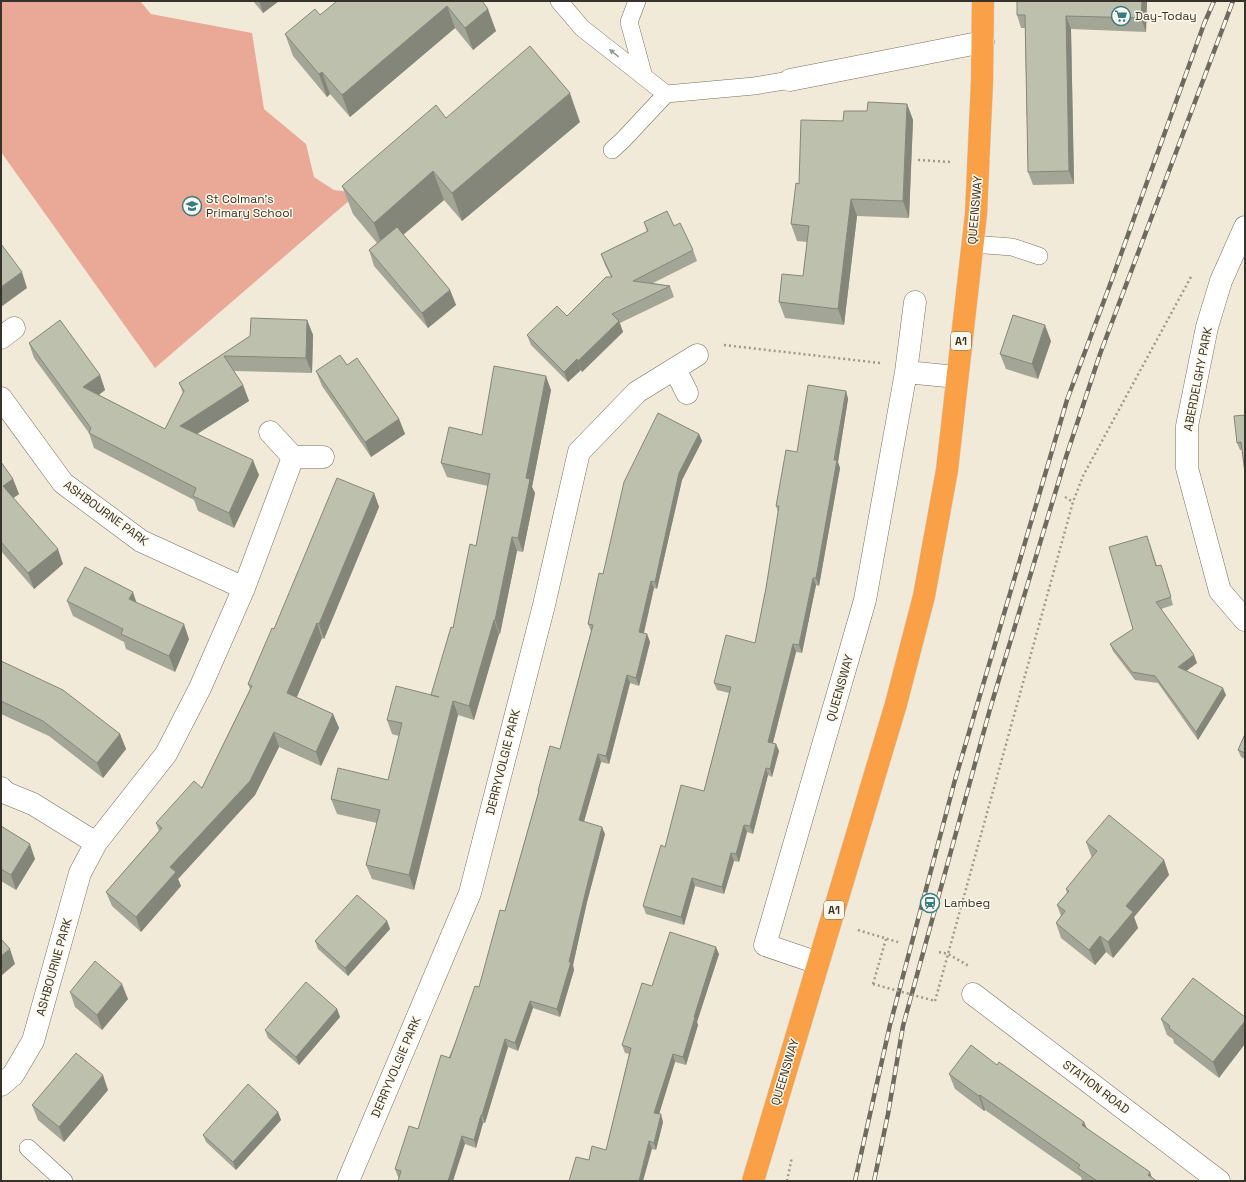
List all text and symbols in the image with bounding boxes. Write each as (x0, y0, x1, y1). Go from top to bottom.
supermarket icon: Day-Today (1110, 5, 1132, 27)
place label: Day-Today (1135, 8, 1197, 24)
one-way arrow (608, 49, 619, 57)
street label: QUEENSWAY (964, 174, 986, 245)
place label: St Colman's Primary School (206, 191, 293, 221)
school or university icon: St Colman's Primary School (181, 195, 203, 217)
street label: ABERDELGHY PARK (1180, 325, 1216, 432)
road number: A1 (951, 332, 971, 350)
street label: ASHBOURNE PARK (60, 477, 152, 550)
street label: QUEENSWAY (823, 652, 857, 723)
street label: DERRYVOLGIE PARK (482, 707, 524, 816)
station icon: Lambeg (919, 892, 941, 914)
place label: Lambeg (944, 895, 990, 911)
road number: A1 (824, 901, 844, 919)
street label: ASHBOURNE PARK (32, 916, 76, 1018)
street label: DERRYVOLGIE PARK (367, 1013, 425, 1120)
street label: QUEENSWAY (767, 1036, 803, 1107)
street label: STATION ROAD (1059, 1057, 1133, 1117)

